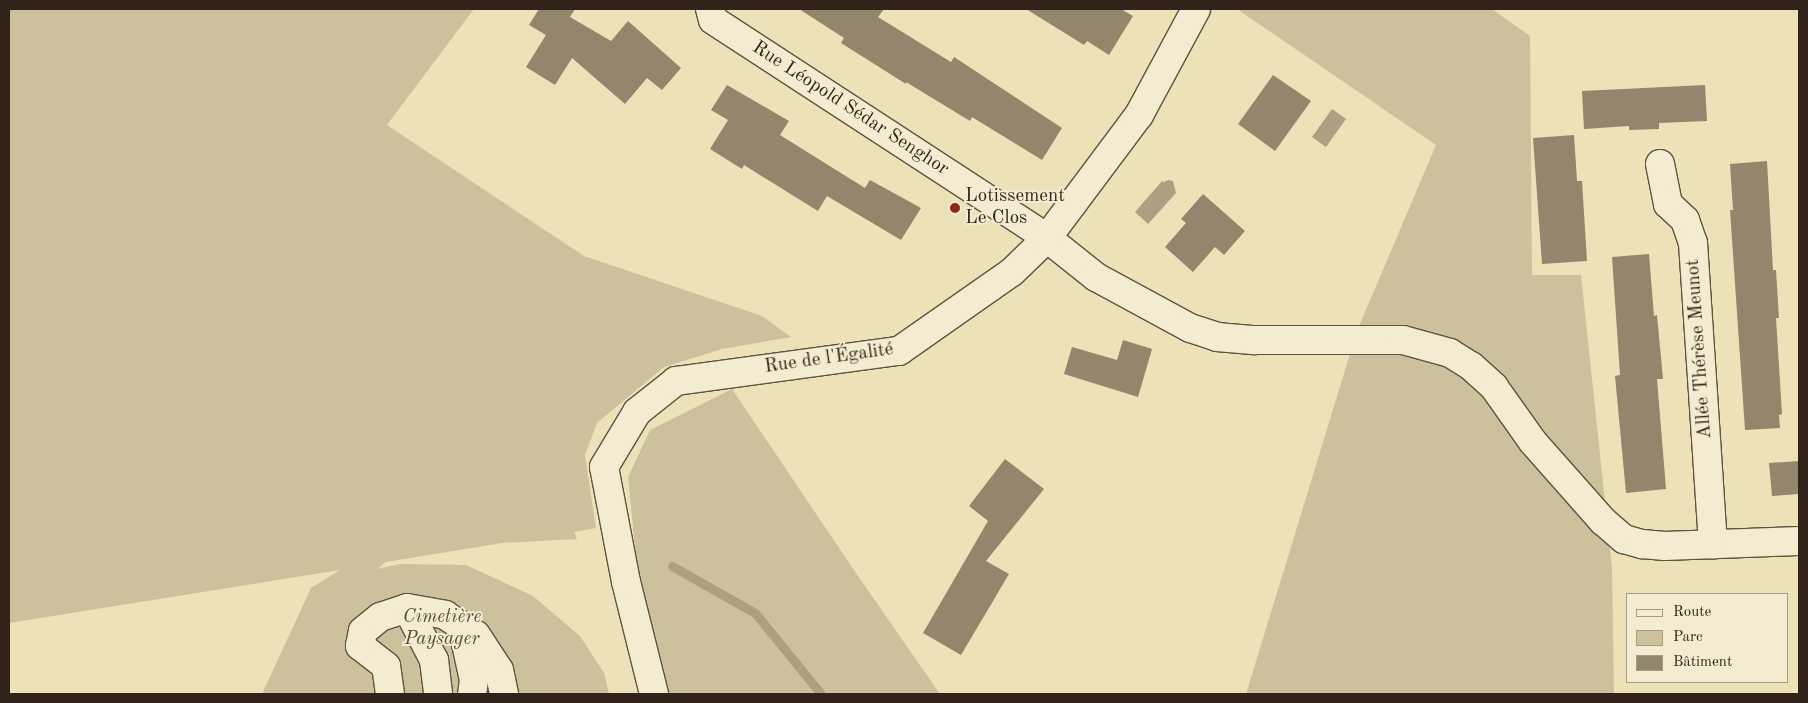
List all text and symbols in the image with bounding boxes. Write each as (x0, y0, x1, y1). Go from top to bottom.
street label: Rue Léopold Sédar Senghor (747, 37, 953, 181)
place label: Lotissement Le Clos (965, 186, 1065, 230)
marker: Lotissement Le Clos (949, 202, 961, 214)
street label: Allée Thérèse Meunot (1682, 258, 1718, 440)
street label: Rue de l'Égalité (763, 339, 895, 379)
legend (1626, 593, 1788, 683)
text: Route (1673, 605, 1711, 620)
park label: Cimetière Paysager (403, 607, 481, 651)
text: Parc (1673, 630, 1703, 645)
text: Bâtiment (1673, 655, 1732, 670)

